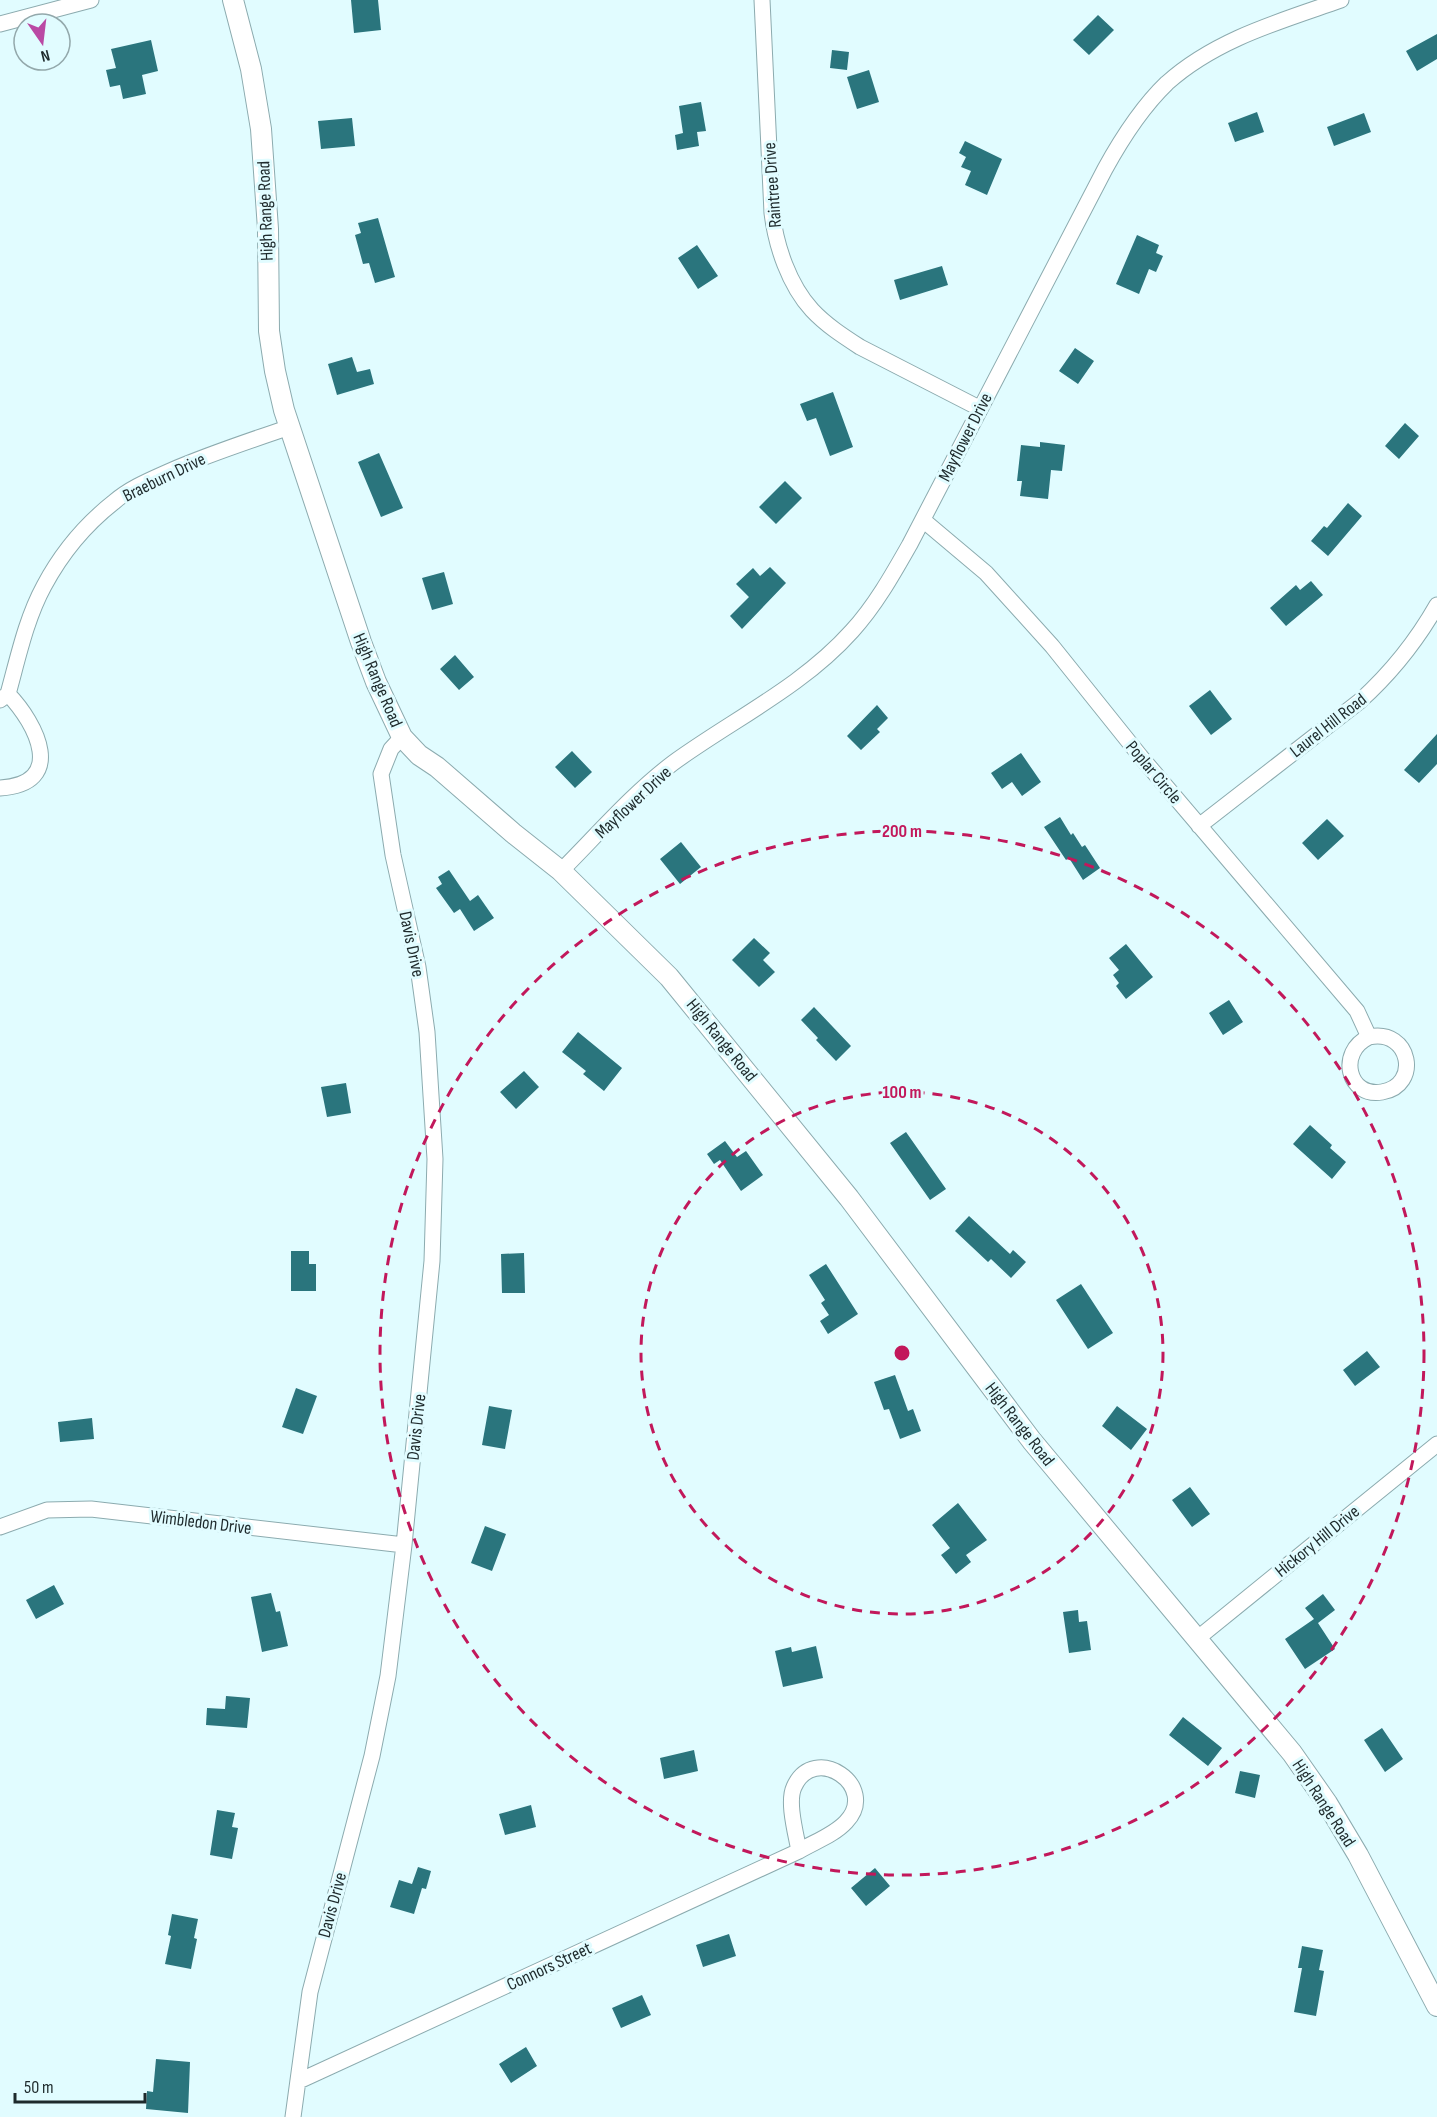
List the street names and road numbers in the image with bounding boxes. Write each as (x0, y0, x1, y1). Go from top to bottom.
street label: Raintree Drive (759, 142, 786, 228)
street label: High Range Road (253, 161, 278, 261)
street label: Mayflower Drive (934, 389, 997, 485)
street label: Braeburn Drive (120, 448, 209, 506)
street label: High Range Road (348, 630, 407, 730)
street label: Laurel Hill Road (1286, 689, 1371, 762)
street label: Poplar Circle (1121, 737, 1186, 808)
street label: Mayflower Drive (591, 762, 676, 843)
street label: Davis Drive (394, 909, 429, 979)
street label: High Range Road (682, 995, 761, 1086)
street label: High Range Road (981, 1378, 1059, 1470)
street label: Davis Drive (403, 1393, 430, 1461)
street label: Hickory Hill Drive (1271, 1501, 1364, 1582)
street label: Wimbledon Drive (149, 1506, 253, 1539)
street label: High Range Road (1288, 1756, 1360, 1851)
street label: Davis Drive (314, 1870, 351, 1940)
street label: Connors Street (503, 1937, 595, 1995)

